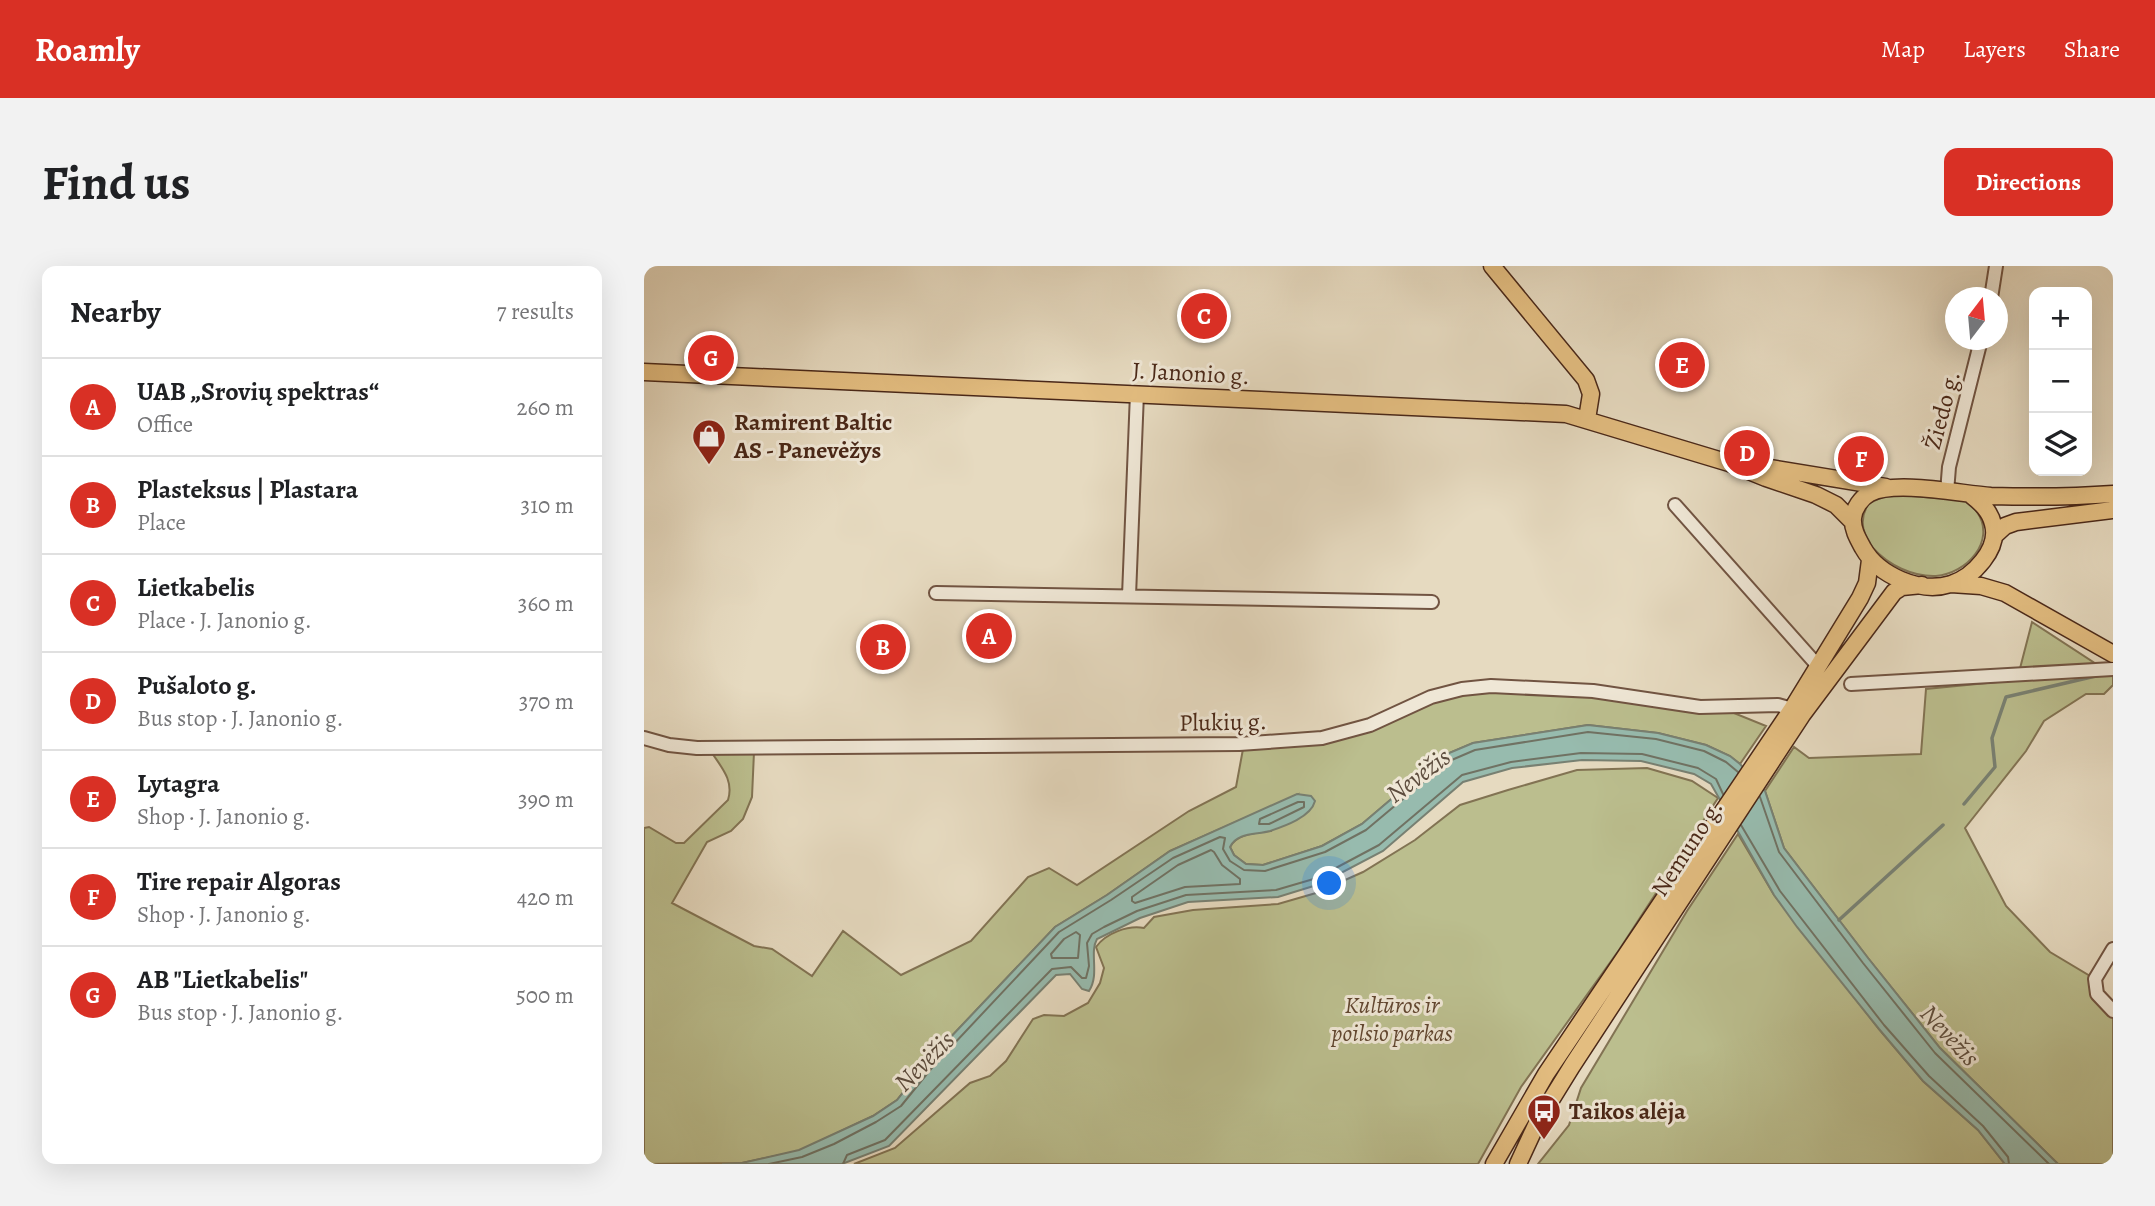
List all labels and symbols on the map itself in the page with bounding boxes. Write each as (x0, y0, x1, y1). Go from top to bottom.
north arrow (1945, 287, 2008, 350)
pin: C (1181, 290, 1227, 342)
pin: G (688, 332, 734, 384)
pin: E (1659, 339, 1705, 391)
street label: J. Janonio g. (1132, 354, 1250, 392)
street label: Žiedo g. (1916, 367, 1968, 453)
place label: Ramirent Baltic AS - Panevėžys (733, 406, 892, 466)
shop icon: Ramirent Baltic AS - Panevėžys (690, 417, 728, 466)
pin: D (1724, 427, 1770, 479)
pin: F (1838, 433, 1884, 485)
pin: A (966, 610, 1012, 662)
pin: B (860, 621, 906, 673)
street label: Plukių g. (1179, 705, 1267, 739)
water label: Nevėžis (1379, 739, 1458, 811)
street label: Nemuno g. (1644, 793, 1730, 903)
your location (1312, 866, 1346, 900)
park label: Kultūros ir poilsio parkas (1330, 989, 1453, 1049)
water label: Nevėžis (1912, 997, 1987, 1074)
water label: Nevėžis (886, 1023, 963, 1099)
bus stop icon: Taikos alėja (1525, 1092, 1563, 1141)
place label: Taikos alėja (1569, 1095, 1686, 1127)

